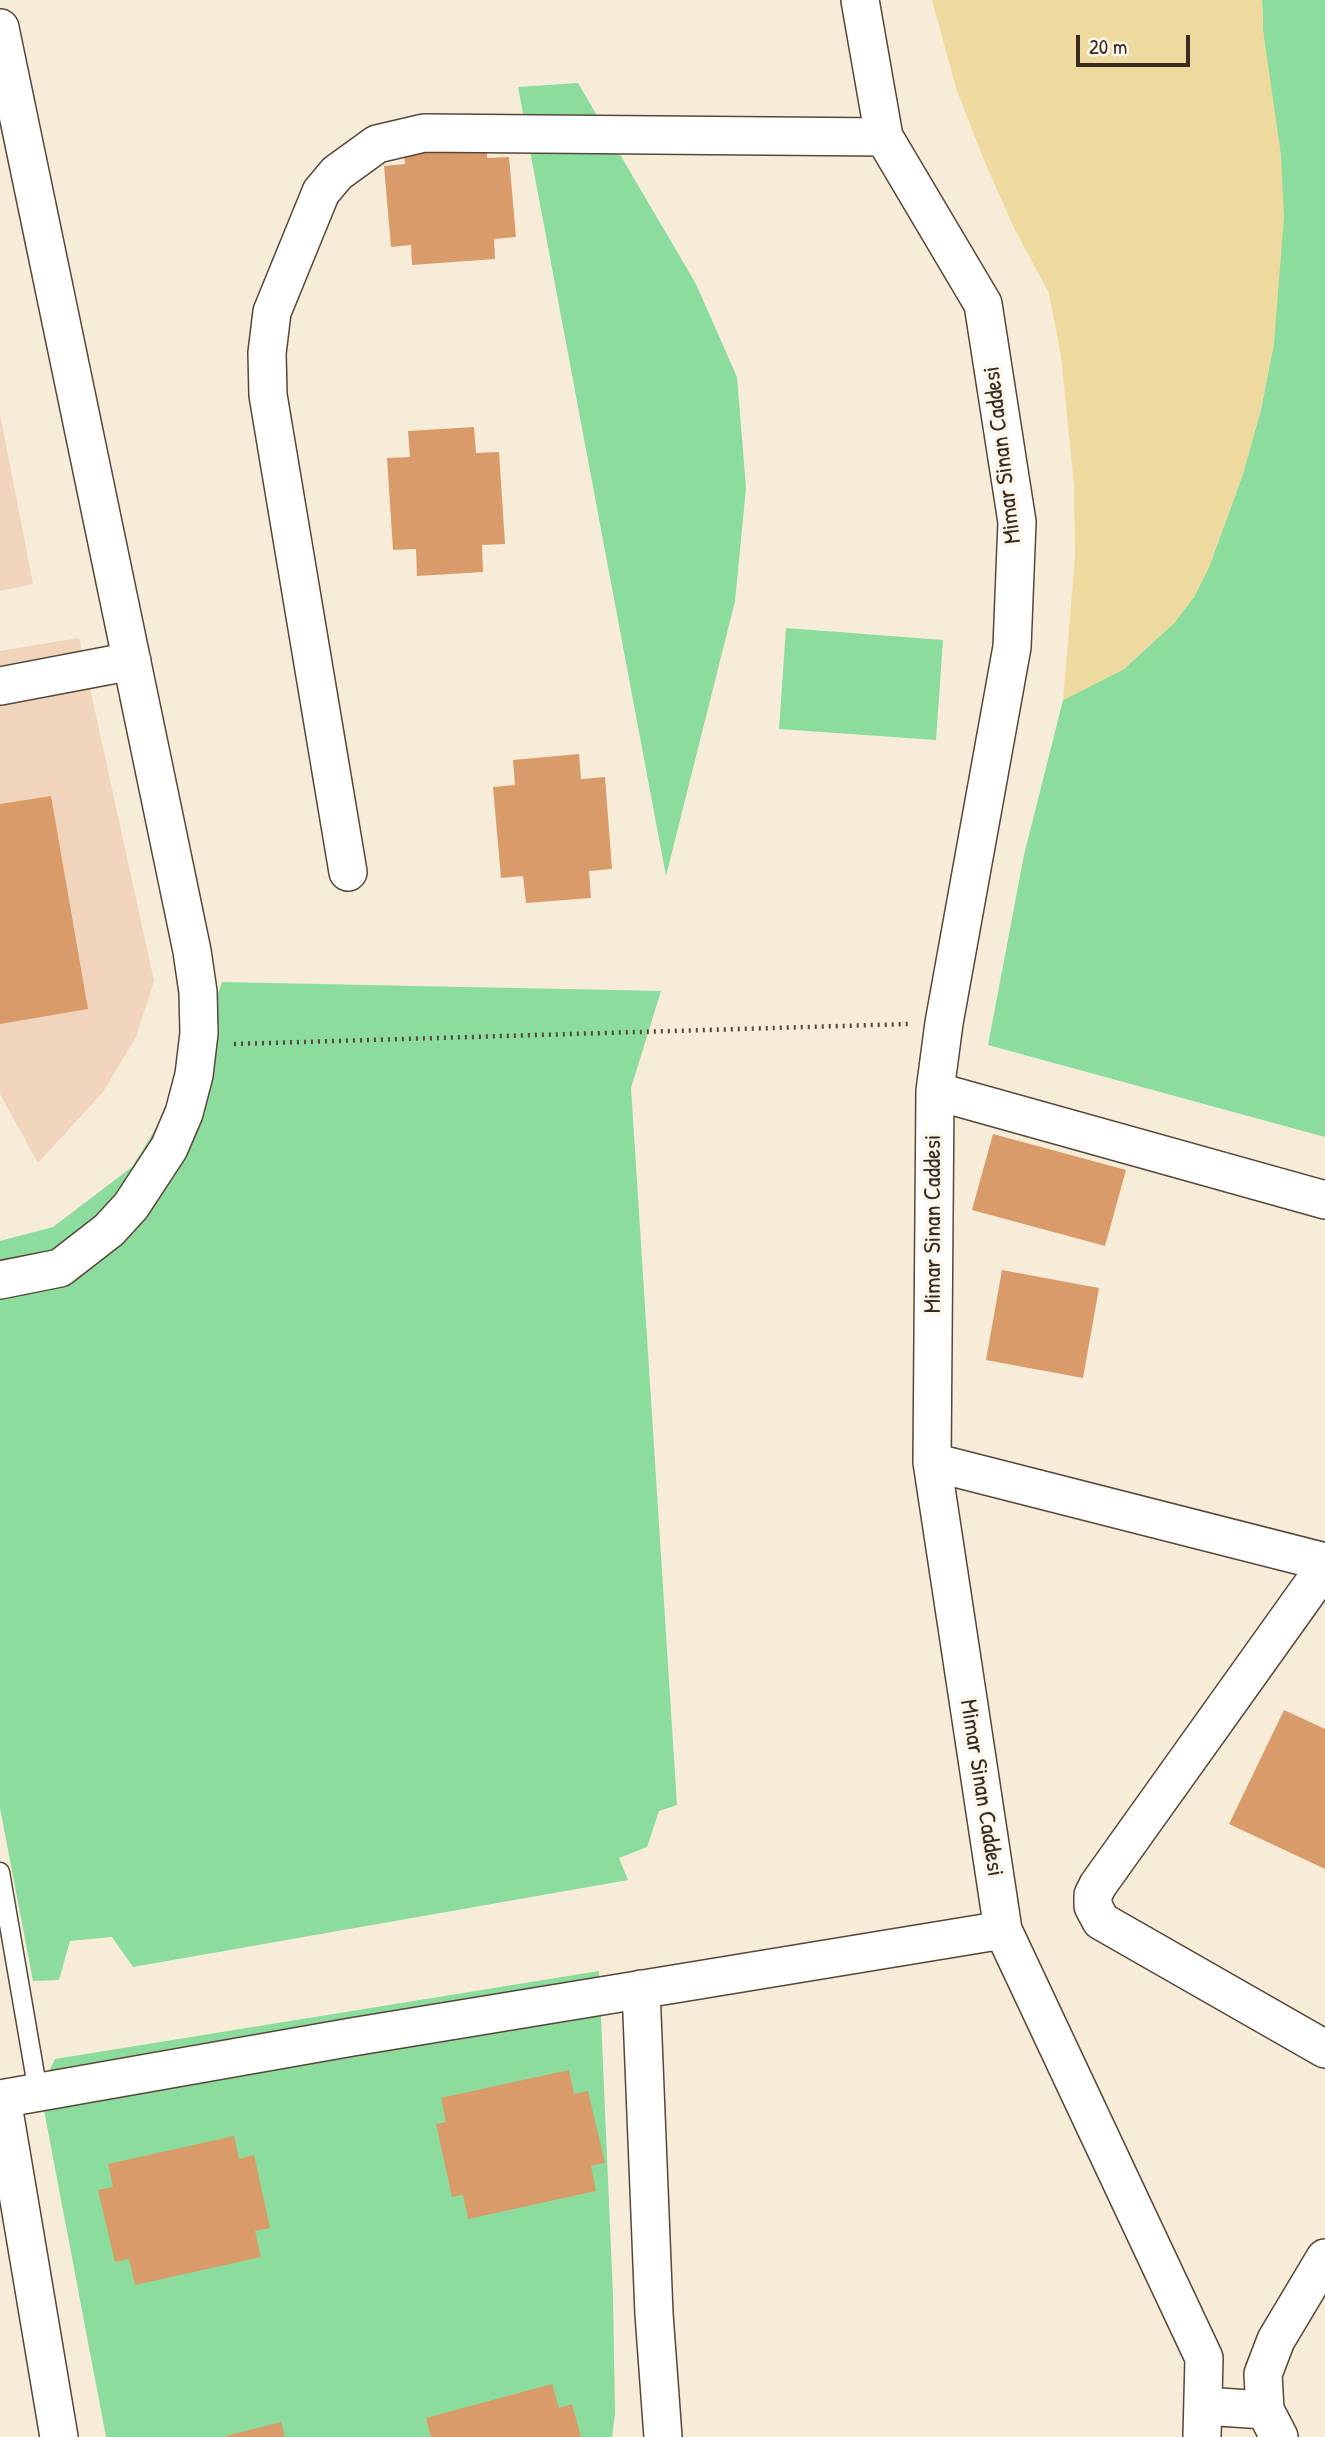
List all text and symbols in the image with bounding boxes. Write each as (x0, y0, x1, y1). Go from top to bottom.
scale bar (1080, 21, 1194, 65)
text: 20 m (1089, 32, 1127, 61)
street label: Mimar Sinan Caddesi (978, 365, 1028, 545)
street label: Mimar Sinan Caddesi (920, 1135, 948, 1313)
street label: Mimar Sinan Caddesi (953, 1698, 1009, 1878)

